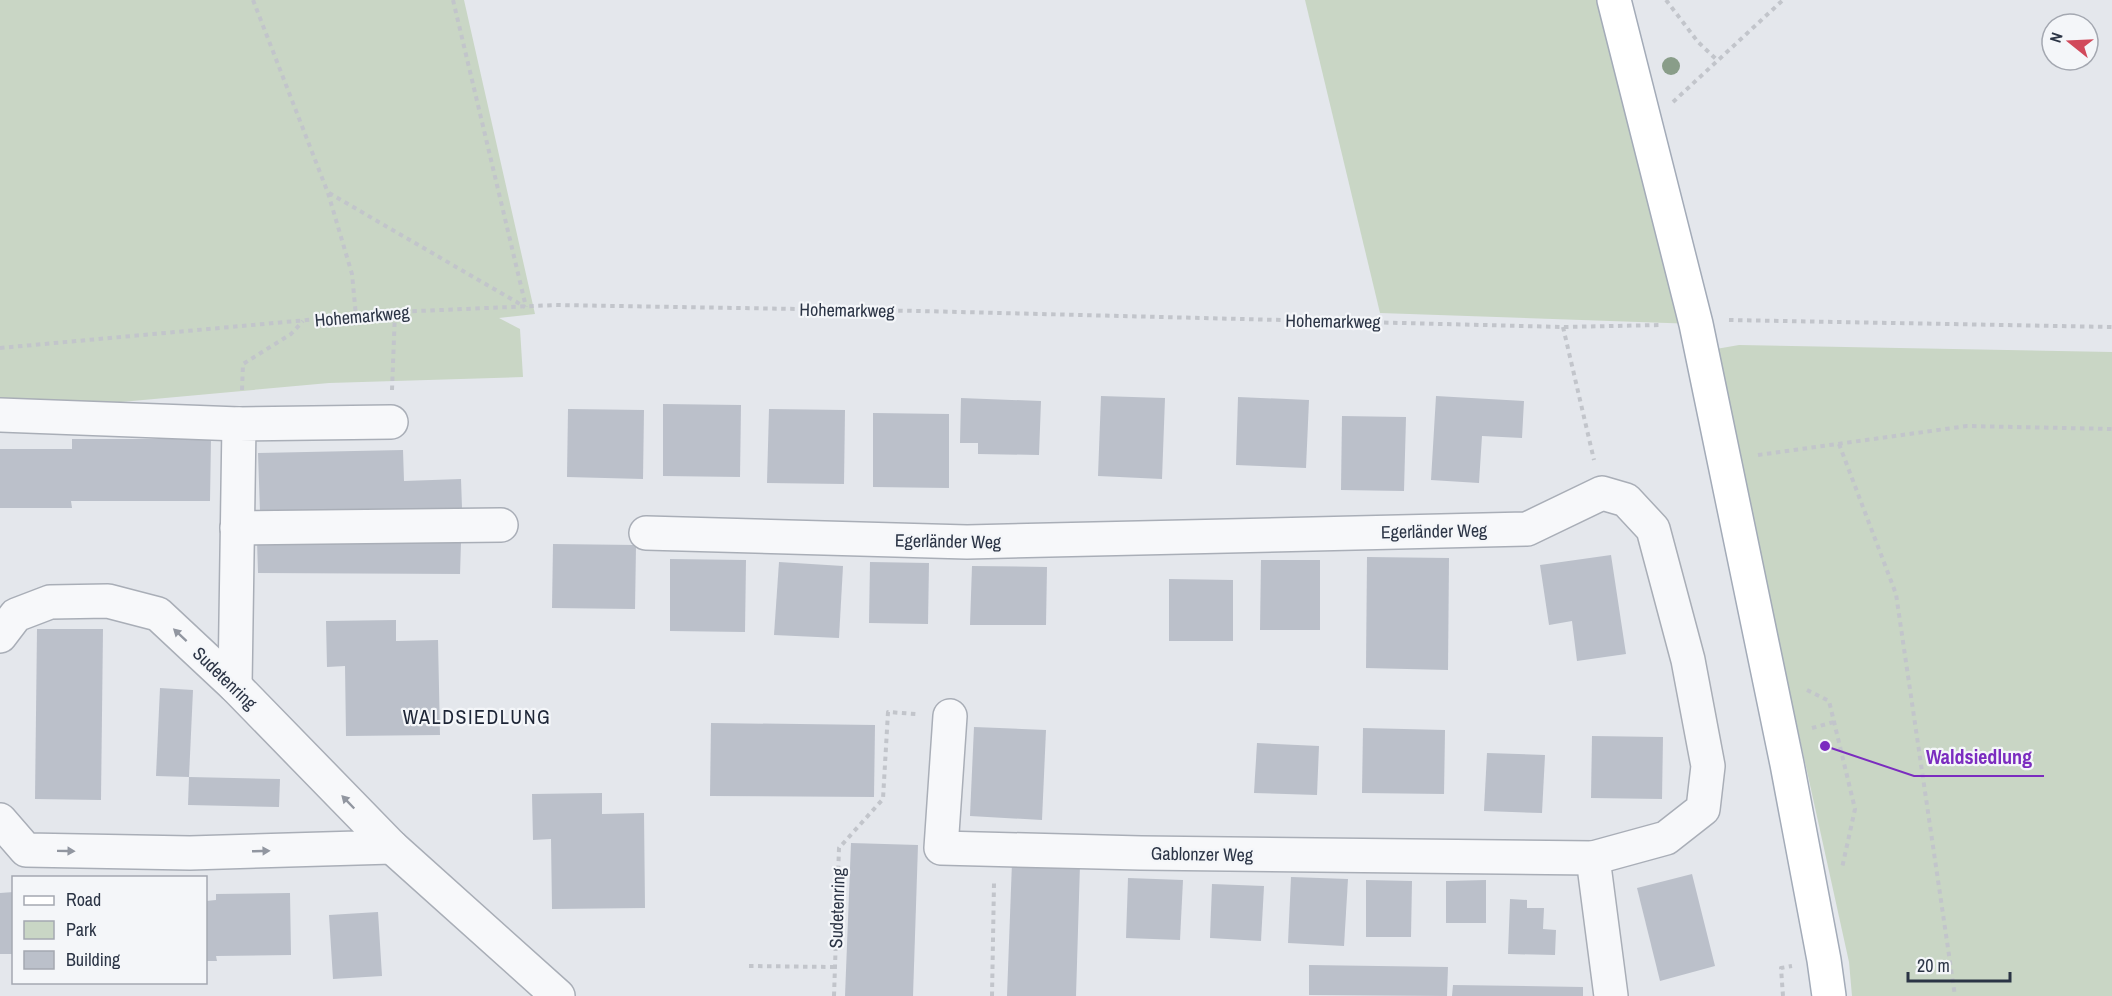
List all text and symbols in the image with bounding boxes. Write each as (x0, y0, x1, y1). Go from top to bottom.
north arrow (2040, 12, 2100, 72)
text: N (2044, 29, 2068, 45)
street label: Hohemarkweg (799, 297, 896, 323)
street label: Hohemarkweg (314, 299, 411, 333)
street label: Hohemarkweg (1285, 308, 1382, 334)
street label: Egerländer Weg (1381, 518, 1488, 544)
street label: Egerländer Weg (895, 528, 1002, 554)
one-way arrow (173, 628, 188, 642)
street label: Sudetenring (187, 641, 263, 715)
district label: WALDSIEDLUNG (403, 703, 551, 730)
callout: Waldsiedlung (1914, 738, 2044, 776)
text: Waldsiedlung (1926, 743, 2032, 770)
one-way arrow (342, 796, 356, 810)
street label: Gablonzer Weg (1151, 841, 1254, 867)
one-way arrow (56, 846, 75, 855)
one-way arrow (251, 847, 270, 856)
street label: Sudetenring (823, 867, 851, 949)
legend (12, 876, 207, 984)
text: Road (66, 887, 101, 912)
text: Park (66, 917, 97, 942)
scale bar (1908, 945, 2010, 983)
text: Building (66, 947, 121, 972)
text: 20 m (1917, 953, 1950, 978)

